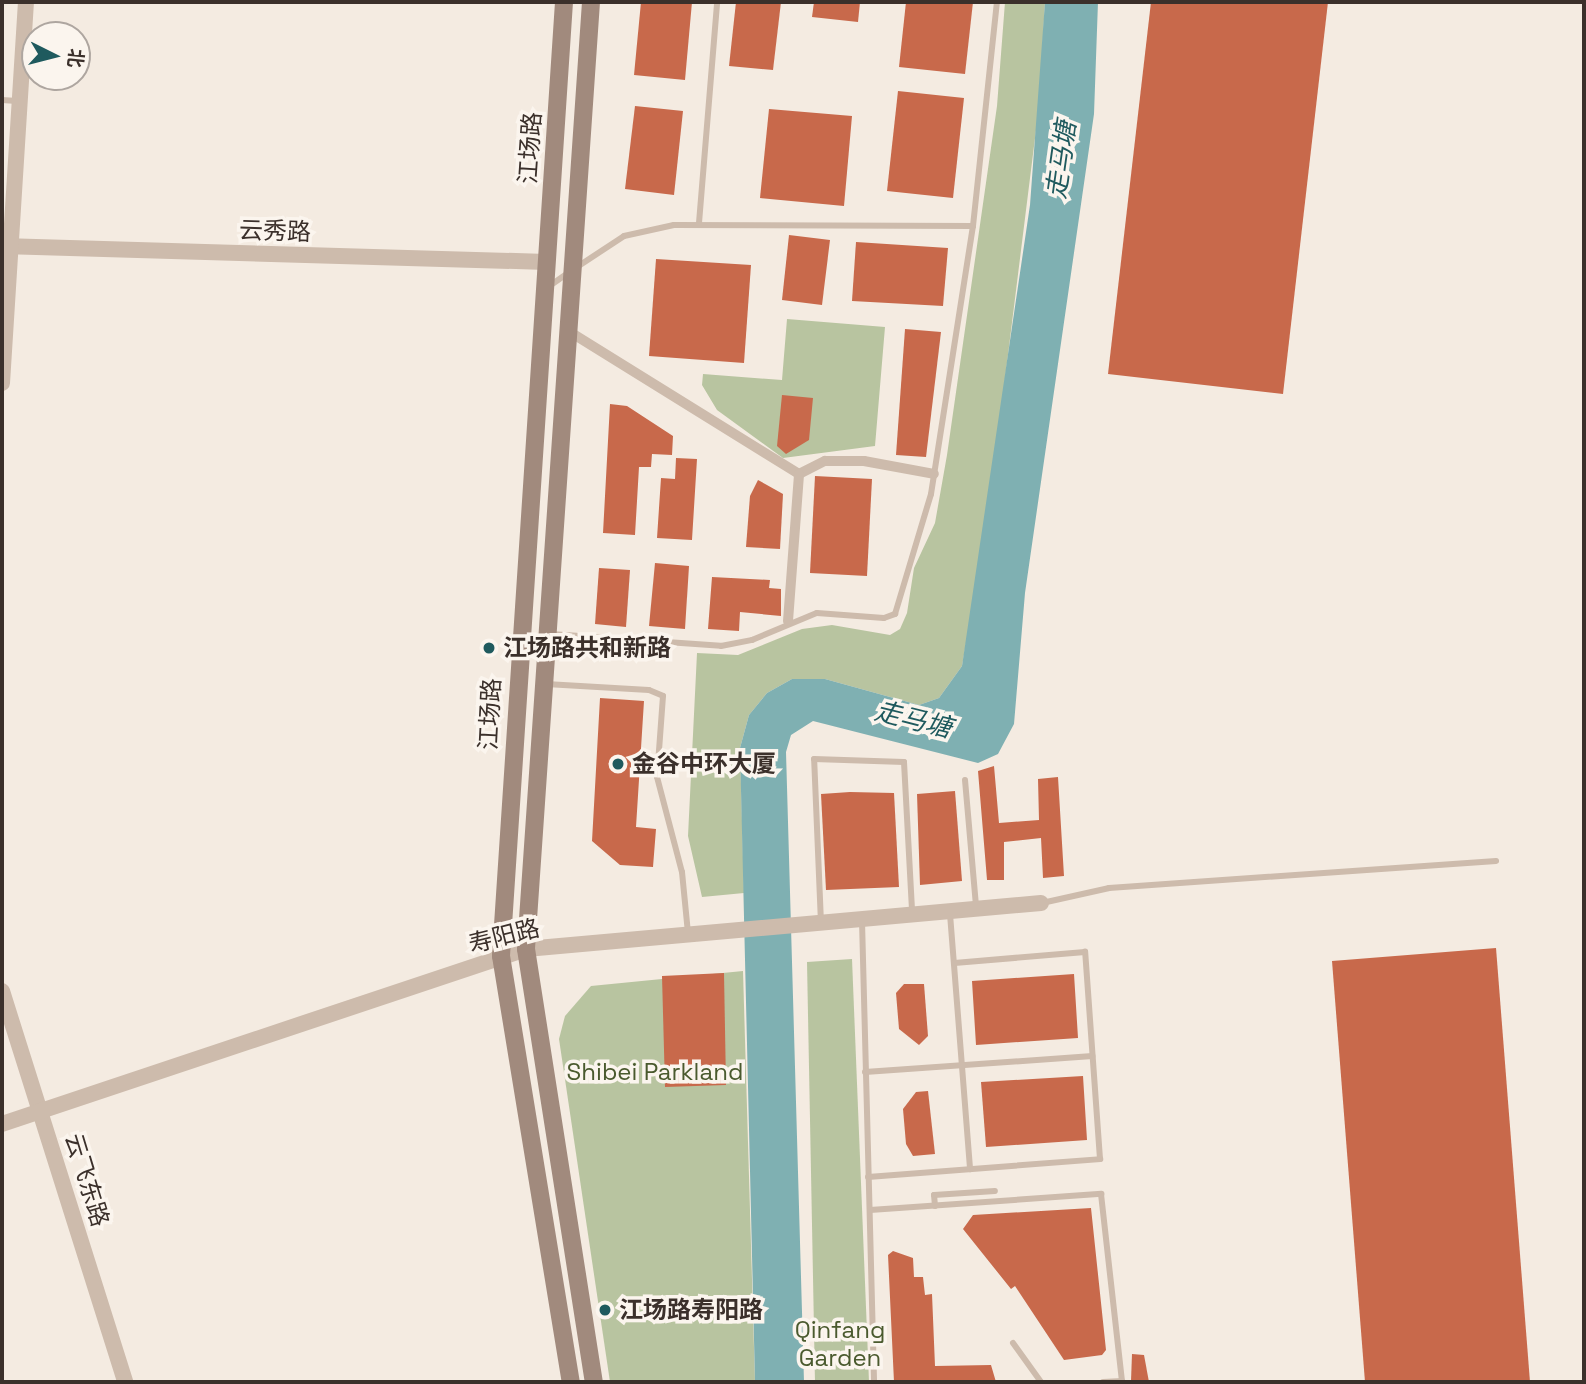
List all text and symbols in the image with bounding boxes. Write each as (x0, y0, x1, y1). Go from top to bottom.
north arrow (21, 21, 91, 91)
text: 北 (62, 47, 89, 69)
street label: 江场路 (513, 111, 547, 185)
water label: 走马塘 (1041, 119, 1083, 201)
street label: 云秀路 (239, 215, 311, 247)
place label: 江场路共和新路 (503, 634, 671, 662)
marker: 江场路共和新路 (481, 640, 497, 656)
street label: 江场路 (474, 677, 506, 751)
water label: 走马塘 (871, 695, 955, 745)
place label: 金谷中环大厦 (632, 750, 776, 778)
marker: 金谷中环大厦 (610, 756, 626, 772)
street label: 寿阳路 (466, 913, 542, 959)
park label: Shibei Parkland (567, 1058, 743, 1086)
street label: 云飞东路 (59, 1130, 115, 1230)
place label: 江场路寿阳路 (619, 1296, 763, 1324)
marker: 江场路寿阳路 (597, 1302, 613, 1318)
park label: Qinfang Garden (795, 1316, 885, 1372)

